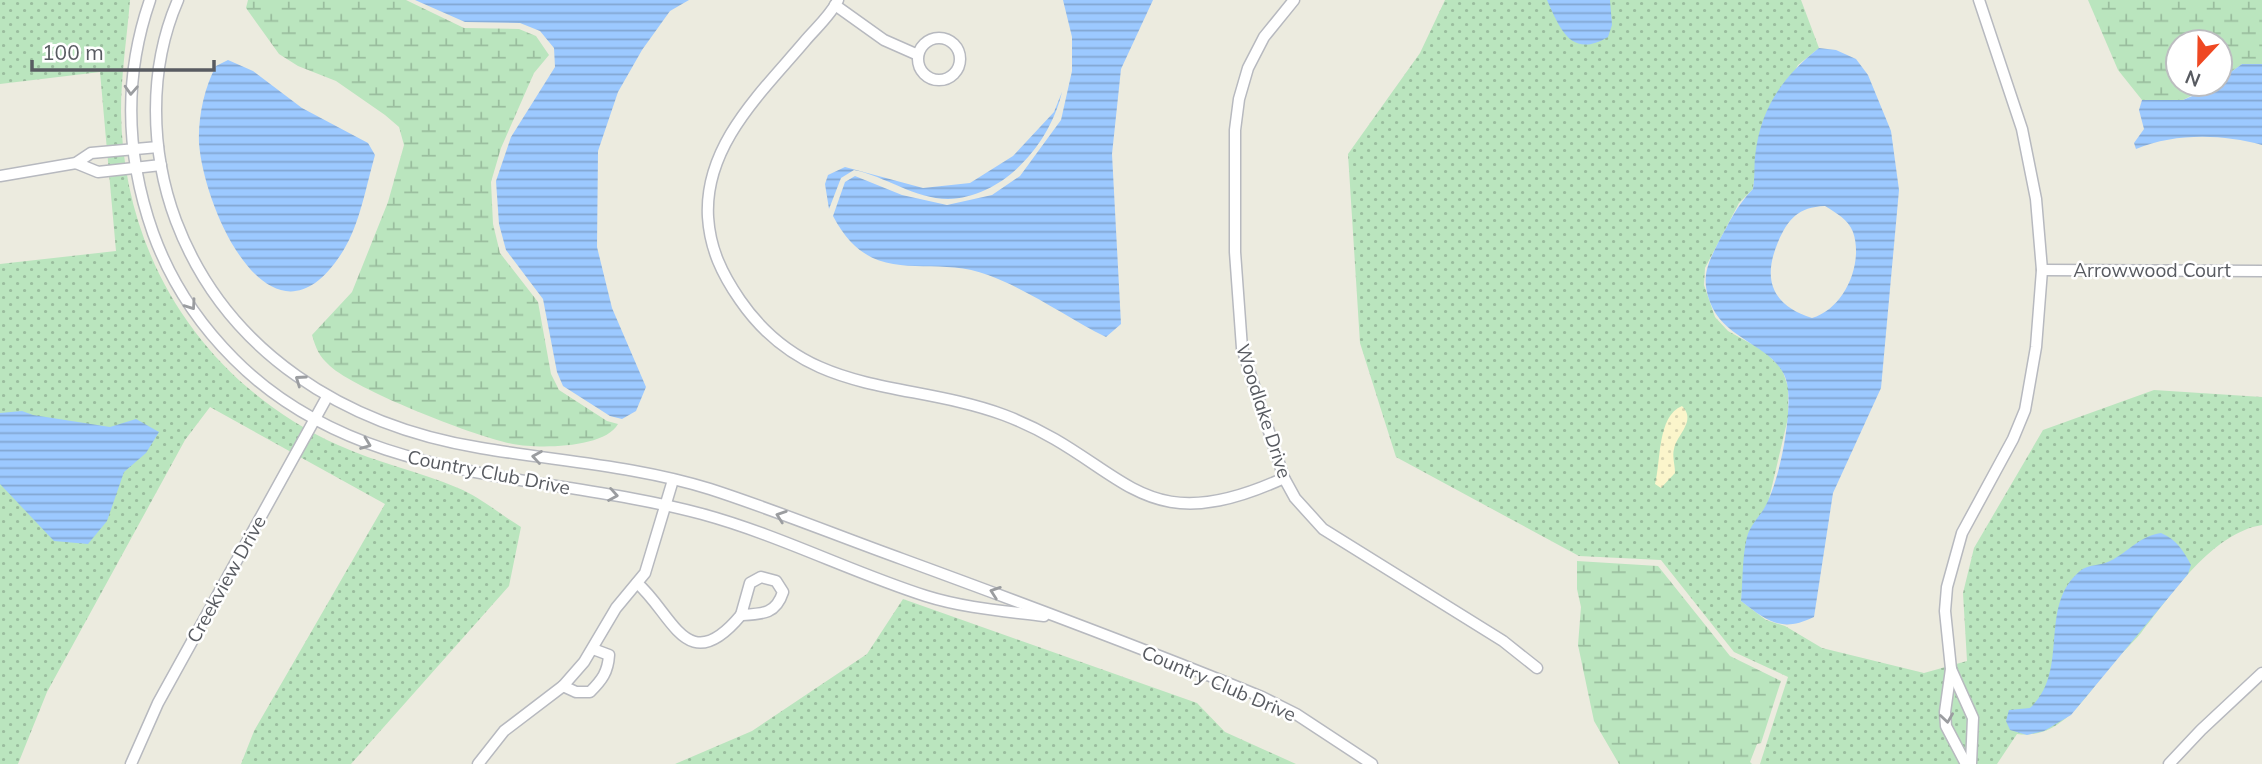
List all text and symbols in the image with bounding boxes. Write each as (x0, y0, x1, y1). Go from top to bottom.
scale bar (32, 28, 214, 72)
north arrow (2164, 28, 2234, 98)
text: 100 m (42, 39, 104, 65)
text: N (2181, 65, 2204, 93)
one-way arrow (124, 85, 139, 96)
street label: Arrowwood Court (2073, 258, 2231, 282)
one-way arrow (183, 298, 196, 311)
street label: Woodlake Drive (1231, 341, 1297, 481)
one-way arrow (295, 376, 308, 388)
one-way arrow (360, 436, 372, 450)
street label: Country Club Drive (406, 444, 572, 500)
one-way arrow (531, 450, 543, 465)
one-way arrow (607, 487, 618, 502)
one-way arrow (775, 510, 787, 524)
street label: Creekview Drive (181, 511, 271, 647)
one-way arrow (990, 586, 1002, 600)
street label: Country Club Drive (1138, 640, 1300, 726)
one-way arrow (1939, 712, 1954, 724)

